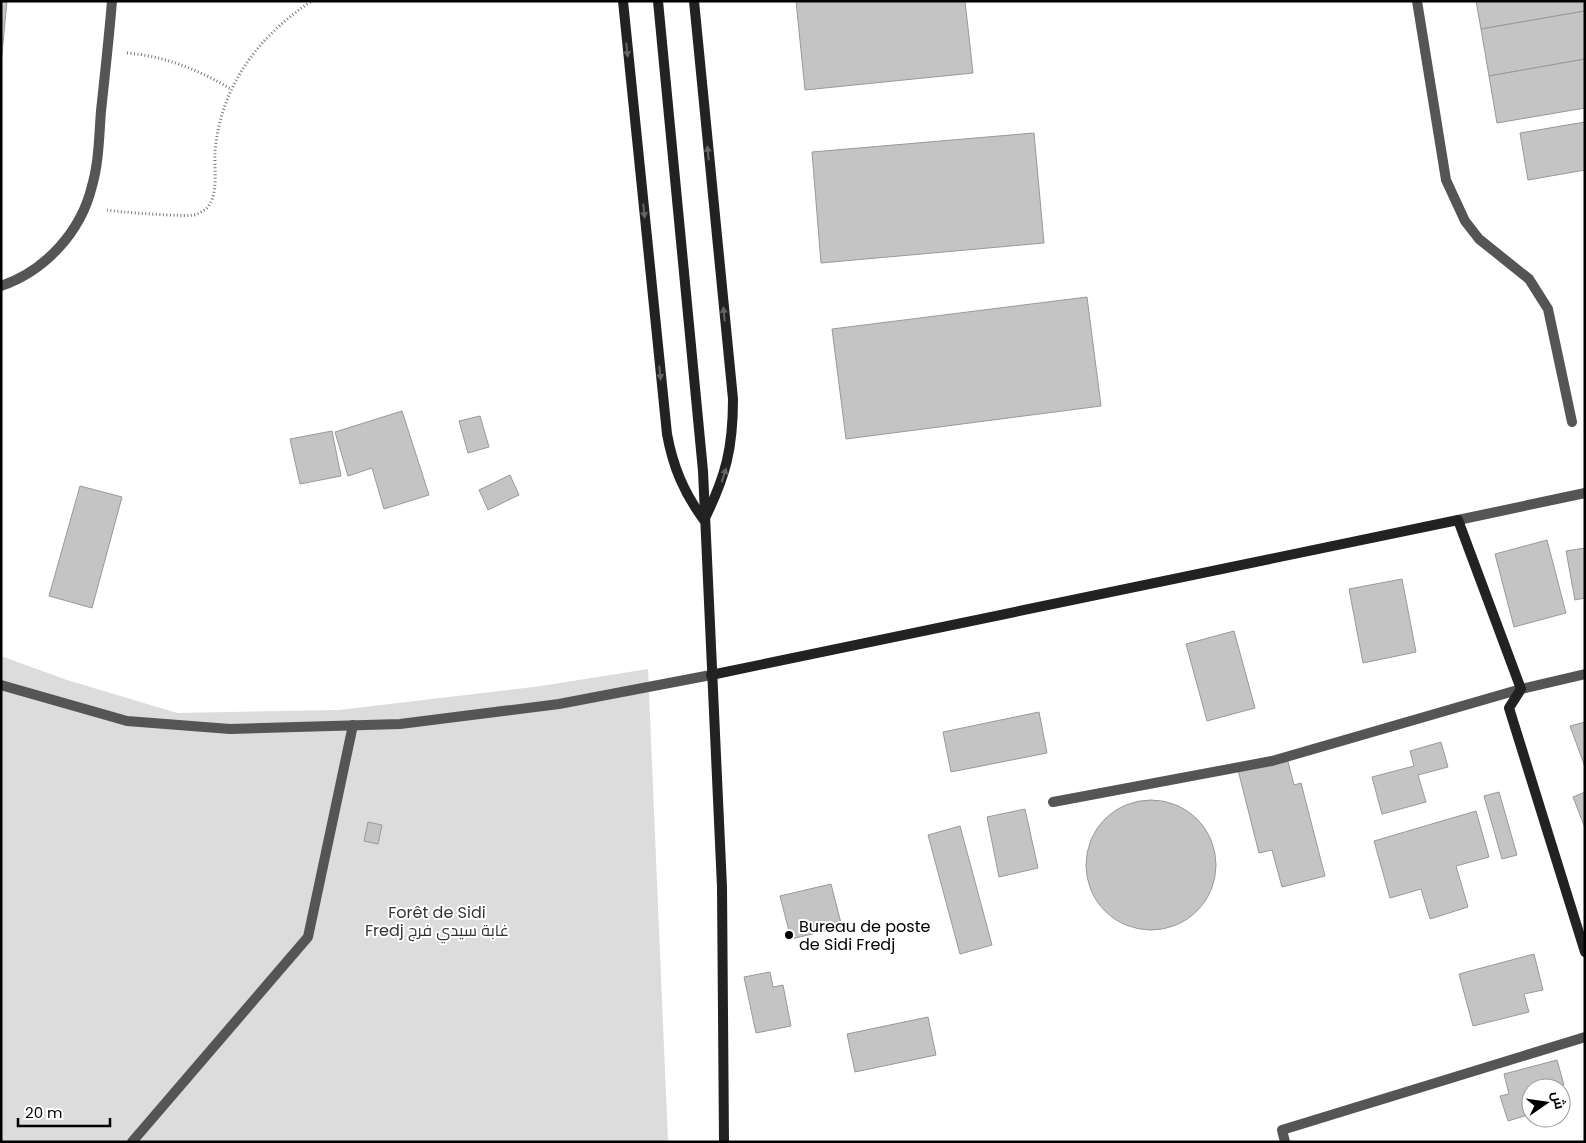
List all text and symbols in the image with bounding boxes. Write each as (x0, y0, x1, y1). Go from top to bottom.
one-way arrow (624, 42, 632, 58)
one-way arrow (704, 144, 712, 160)
one-way arrow (640, 204, 648, 220)
one-way arrow (720, 306, 728, 322)
one-way arrow (657, 365, 665, 381)
one-way arrow (720, 468, 728, 483)
park label: Forêt de Sidi Fredj غابة سيدي فرج (365, 901, 509, 944)
place label: Bureau de poste de Sidi Fredj (799, 915, 931, 956)
marker: Bureau de poste de Sidi Fredj (783, 929, 795, 941)
north arrow (1521, 1078, 1571, 1128)
text: ش (1547, 1089, 1570, 1111)
scale bar (18, 1096, 110, 1128)
text: 20 m (25, 1102, 63, 1123)

